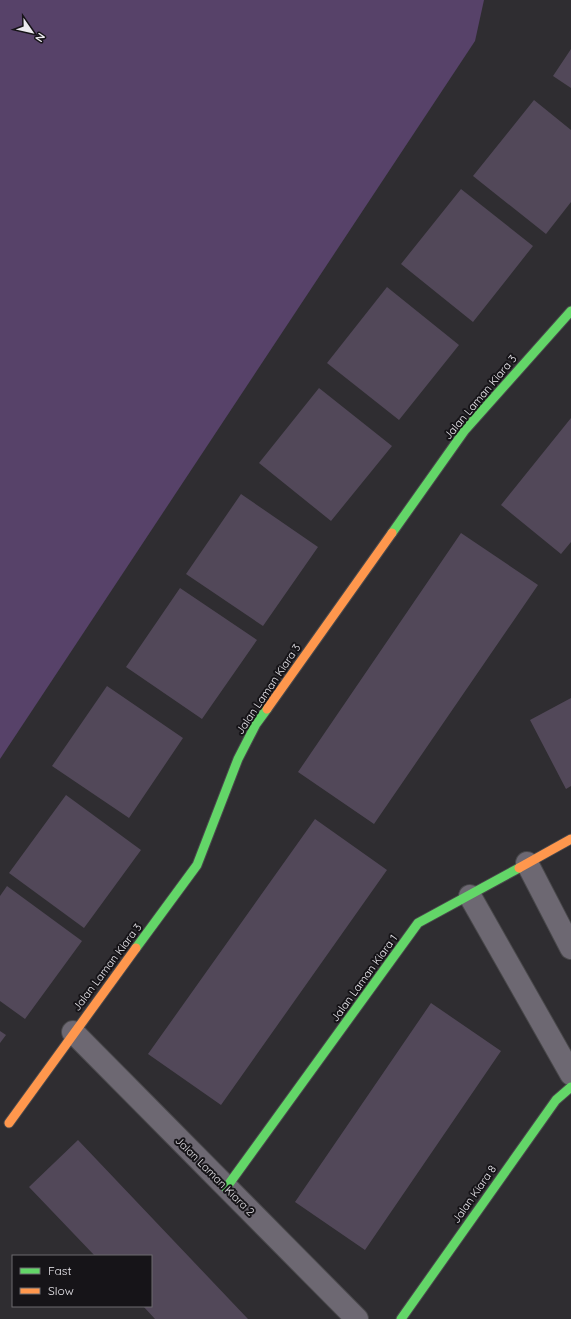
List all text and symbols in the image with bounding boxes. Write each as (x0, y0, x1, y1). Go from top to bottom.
north arrow (12, 12, 52, 52)
text: N (32, 30, 48, 45)
street label: Jalan Laman Kiara 3 (441, 352, 520, 442)
street label: Jalan Laman Kiara 3 (233, 641, 304, 737)
street label: Jalan Laman Kiara 3 (69, 920, 145, 1014)
street label: Jalan Laman Kiara 1 (328, 932, 400, 1024)
street label: Jalan Laman Kiara 2 (172, 1133, 258, 1219)
street label: Jalan Kiara 8 (449, 1162, 499, 1226)
legend (12, 1255, 152, 1307)
text: Fast (48, 1263, 72, 1278)
text: Slow (48, 1283, 74, 1298)

